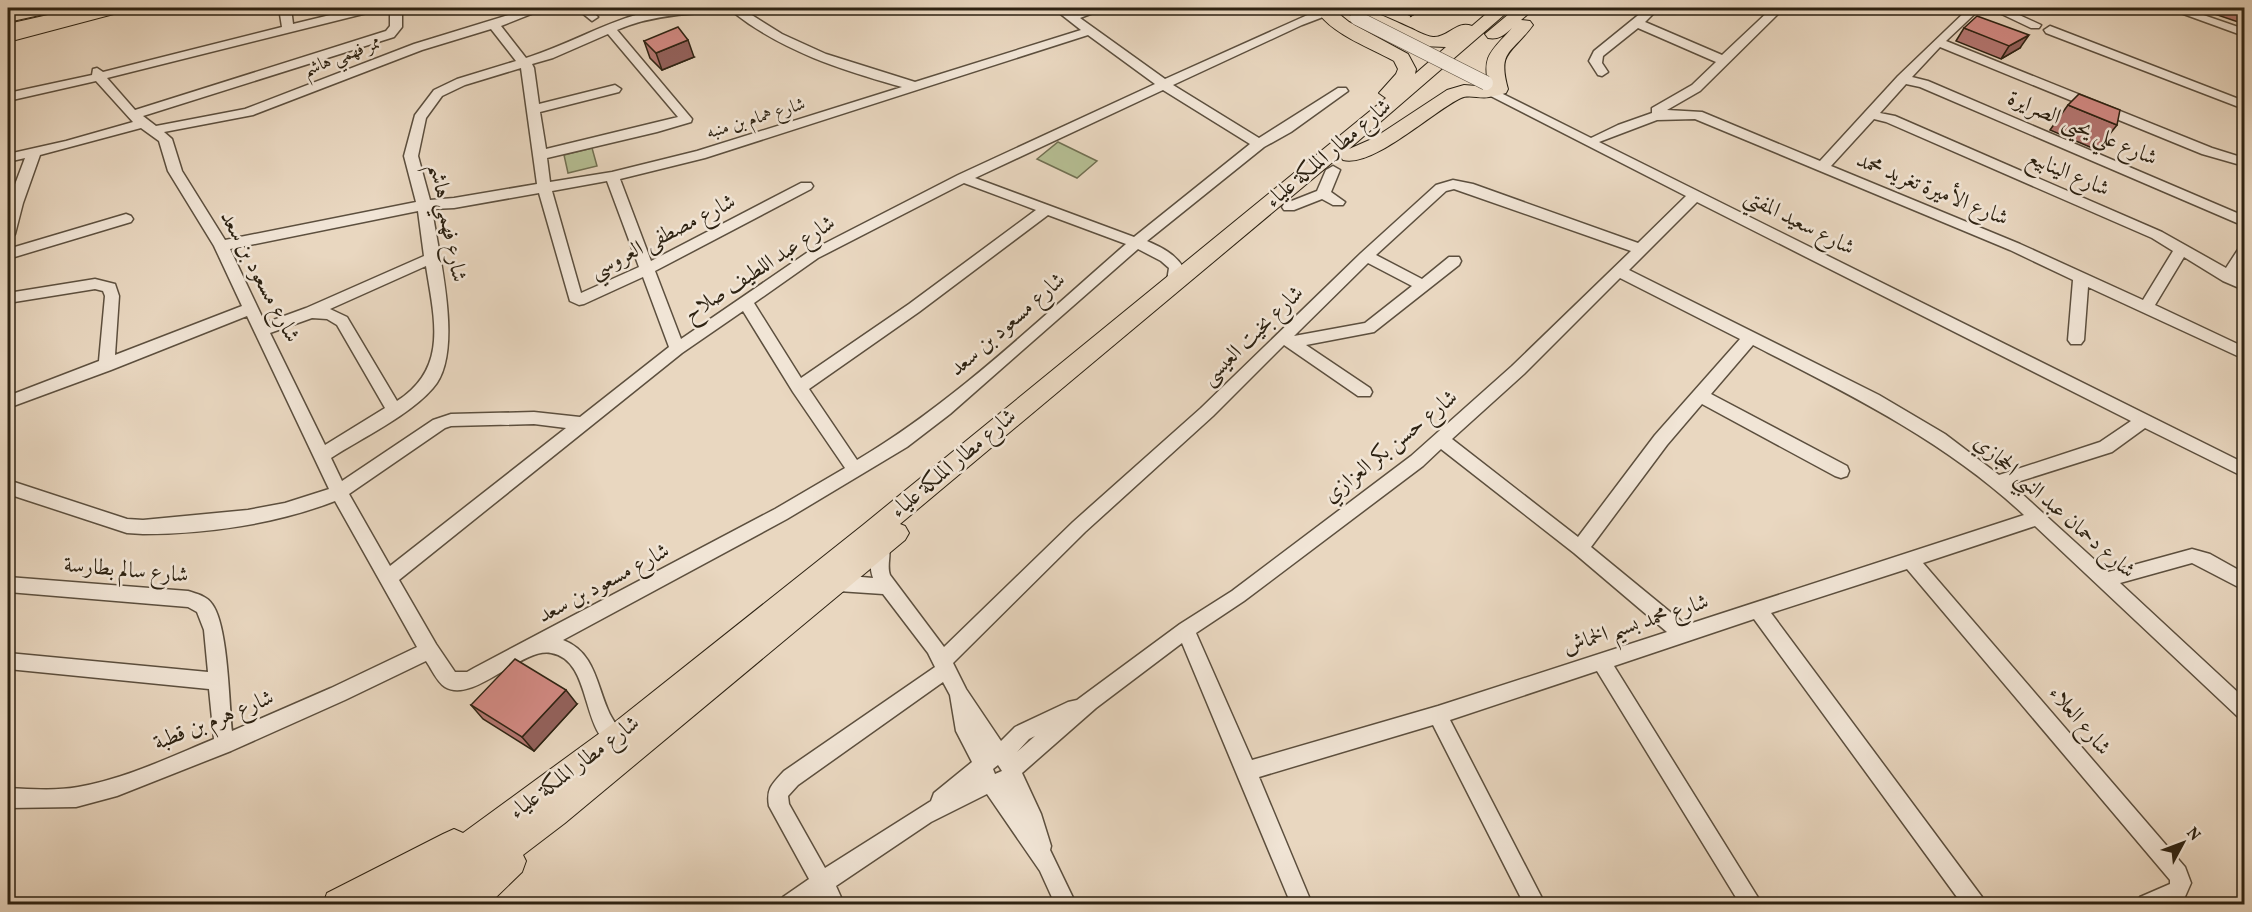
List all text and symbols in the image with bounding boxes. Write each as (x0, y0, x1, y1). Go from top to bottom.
street label: ممر فهمي هاشم (300, 31, 386, 87)
street label: شارع علي يحيى الصرايرة (2001, 83, 2162, 178)
street label: شارع همام بن منبه (703, 92, 809, 148)
street label: شارع مطار الملكة علياء (1259, 92, 1399, 217)
street label: شارع الينابيع (2021, 143, 2114, 207)
street label: شارع الأميرة تغريد محمد (1851, 144, 2013, 236)
street label: شارع فهمي هاشم (416, 161, 474, 286)
street label: شارع سعيد المفتي (1737, 182, 1860, 267)
street label: شارع مصطفى العروسي (585, 187, 743, 290)
street label: شارع مسعود بن سعد (210, 206, 307, 349)
street label: شارع عبد اللطيف صلاح (678, 208, 843, 331)
street label: شارع مسعود بن سعد (943, 266, 1074, 385)
street label: شارع بخيت العيسى (1195, 279, 1312, 394)
street label: شارع حسن بكر العزازي (1317, 383, 1466, 512)
street label: شارع مطار الملكة علياء (884, 402, 1024, 527)
street label: شارع دحمان عبد النبي الحجازي (1964, 428, 2142, 588)
street label: شارع مسعود بن سعد (533, 536, 676, 633)
street label: شارع سالم بطارسة (62, 550, 190, 594)
street label: شارع محمد بسيم الخماش (1559, 587, 1714, 667)
street label: شارع العلاء (2040, 679, 2118, 763)
street label: شارع هرم بن قطبة (149, 683, 280, 761)
street label: شارع مطار الملكة علياء (503, 709, 647, 828)
north arrow (2153, 813, 2213, 873)
text: N (2181, 823, 2205, 846)

